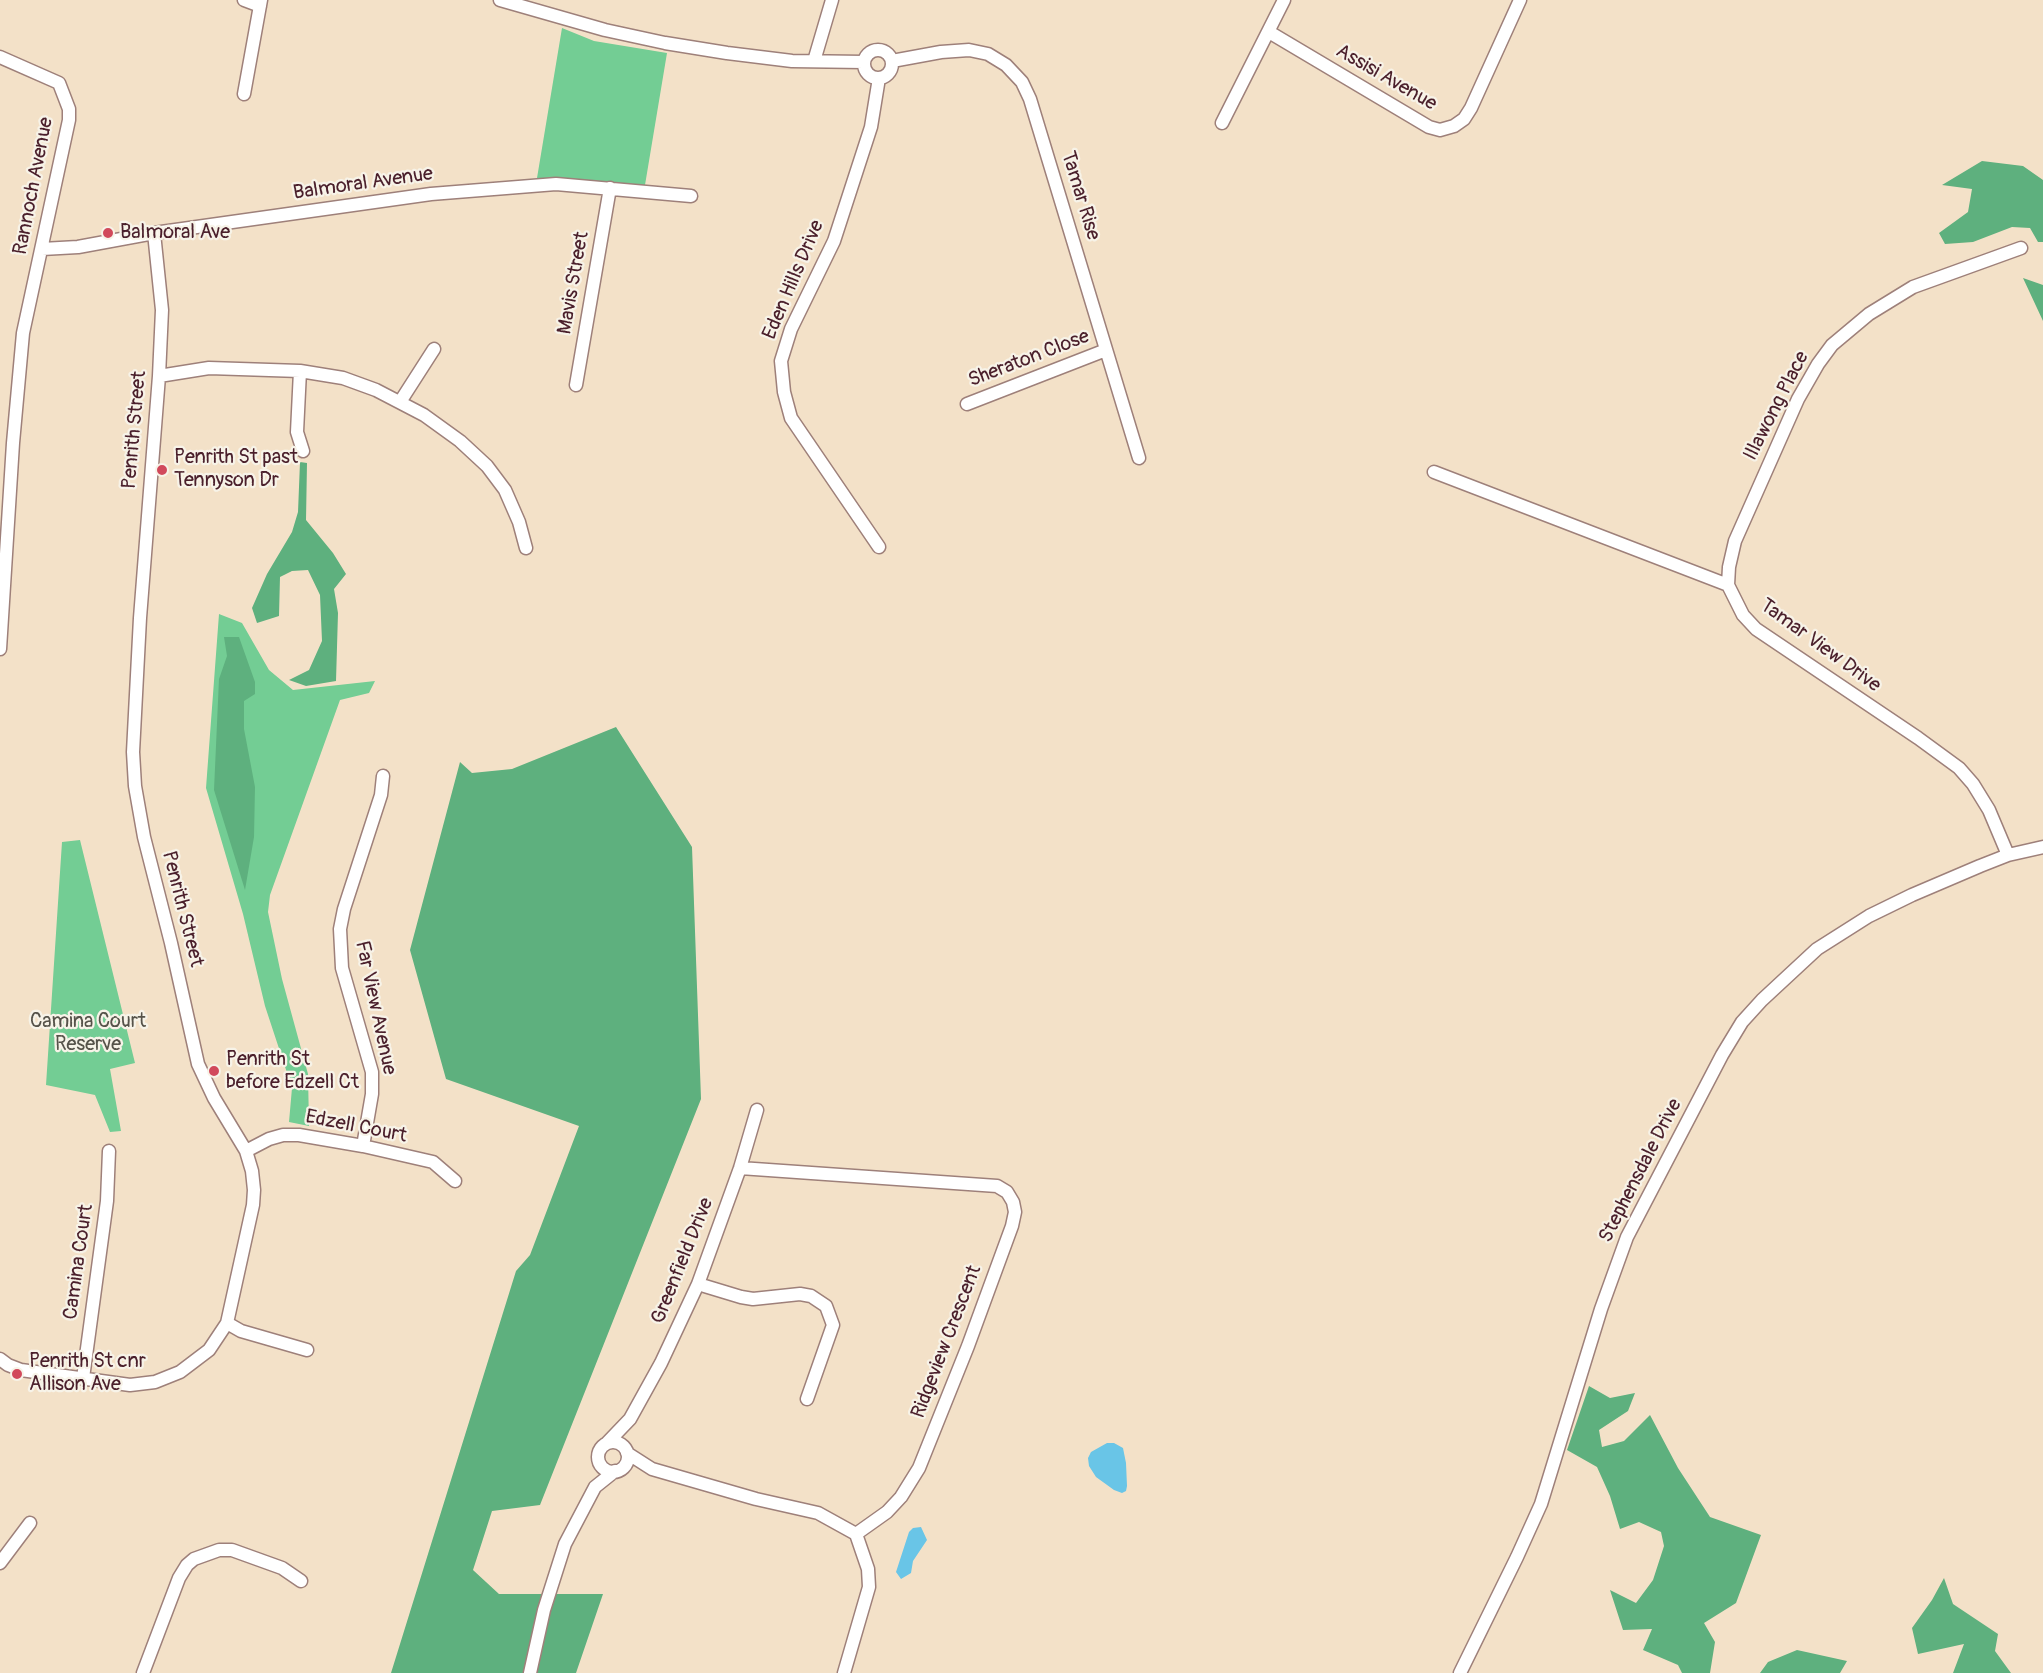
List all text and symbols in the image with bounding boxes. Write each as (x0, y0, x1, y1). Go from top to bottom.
street label: Assisi Avenue (1331, 39, 1441, 117)
street label: Rannoch Avenue (9, 115, 59, 257)
street label: Tamar Rise (1055, 149, 1105, 243)
street label: Balmoral Avenue (292, 162, 434, 206)
street label: Eden Hills Drive (758, 217, 830, 343)
place label: Balmoral Ave (120, 221, 230, 245)
marker: Balmoral Ave (101, 226, 115, 240)
street label: Mavis Street (553, 230, 595, 336)
street label: Sheraton Close (965, 325, 1093, 393)
street label: Illawong Place (1739, 347, 1815, 465)
street label: Penrith Street (118, 370, 152, 490)
place label: Penrith St past Tennyson Dr (174, 446, 298, 493)
marker: Penrith St past Tennyson Dr (155, 463, 169, 477)
street label: Tamar View Drive (1755, 594, 1885, 698)
street label: Penrith Street (156, 849, 208, 969)
street label: Far View Avenue (349, 939, 401, 1077)
park label: Camina Court Reserve (30, 1010, 146, 1057)
place label: Penrith St before Edzell Ct (226, 1048, 359, 1095)
marker: Penrith St before Edzell Ct (207, 1064, 221, 1078)
street label: Stephensdale Drive (1594, 1095, 1688, 1247)
street label: Edzell Court (303, 1105, 409, 1149)
street label: Greenfield Drive (647, 1194, 719, 1328)
street label: Camina Court (59, 1203, 99, 1321)
street label: Ridgeview Crescent (907, 1262, 987, 1422)
place label: Penrith St cnr Allison Ave (29, 1350, 146, 1397)
marker: Penrith St cnr Allison Ave (10, 1367, 24, 1381)

